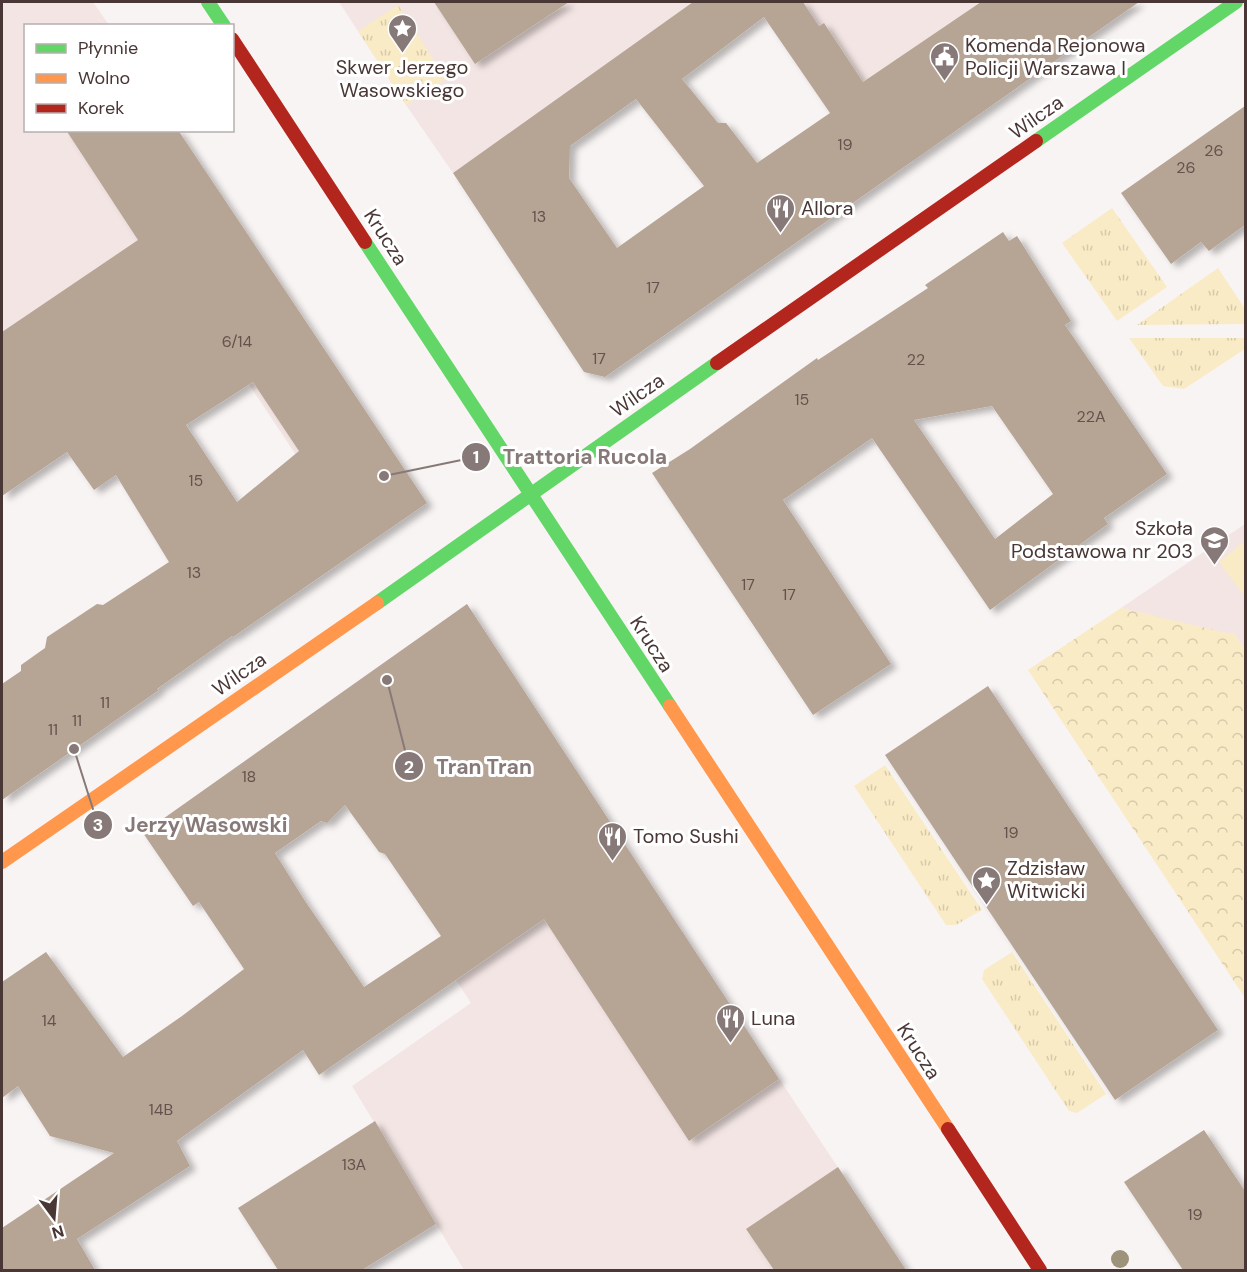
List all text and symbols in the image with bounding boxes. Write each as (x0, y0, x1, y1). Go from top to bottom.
place icon: Skwer Jerzego Wasowskiego (386, 13, 418, 55)
legend (24, 24, 234, 132)
place label: Komenda Rejonowa Policji Warszawa I (965, 32, 1145, 81)
text: Płynnie (78, 36, 138, 60)
public building icon: Komenda Rejonowa Policji Warszawa I (928, 40, 960, 82)
place label: Skwer Jerzego Wasowskiego (336, 54, 468, 103)
text: Wolno (78, 66, 130, 90)
street label: Wilcza (1004, 89, 1068, 145)
text: Korek (78, 96, 124, 120)
house number: 19 (837, 134, 853, 155)
house number: 26 (1204, 140, 1224, 161)
house number: 26 (1176, 157, 1196, 178)
restaurant icon: Allora (764, 192, 796, 234)
place label: Allora (801, 195, 853, 221)
street label: Krucza (358, 204, 414, 270)
house number: 13 (532, 206, 546, 227)
house number: 17 (646, 277, 660, 298)
house number: 6/14 (222, 331, 252, 352)
house number: 17 (592, 348, 606, 369)
house number: 22 (907, 349, 925, 370)
street label: Wilcza (605, 367, 669, 423)
house number: 15 (795, 389, 809, 410)
house number: 22A (1076, 406, 1106, 427)
callout: Trattoria Rucola (461, 437, 679, 476)
text: Trattoria Rucola (503, 443, 667, 471)
text: 1 (473, 445, 479, 469)
house number: 15 (189, 470, 203, 491)
place label: Szkoła Podstawowa nr 203 (1011, 515, 1193, 564)
school or university icon: Szkoła Podstawowa nr 203 (1198, 524, 1230, 566)
house number: 13 (187, 562, 201, 583)
house number: 17 (741, 574, 755, 595)
house number: 17 (782, 584, 796, 605)
street label: Krucza (624, 611, 680, 677)
street label: Wilcza (207, 646, 271, 702)
house number: 11 (100, 692, 110, 713)
house number: 11 (72, 710, 82, 731)
house number: 11 (48, 719, 58, 740)
callout: Tran Tran (394, 747, 543, 786)
text: Tran Tran (436, 753, 532, 781)
text: 2 (404, 755, 414, 779)
house number: 18 (242, 766, 256, 787)
callout: Jerzy Wasowski (83, 805, 300, 844)
text: Jerzy Wasowski (125, 811, 287, 839)
text: 3 (93, 813, 103, 837)
restaurant icon: Tomo Sushi (596, 820, 628, 862)
house number: 19 (1003, 822, 1019, 843)
place label: Tomo Sushi (633, 823, 739, 849)
place label: Zdzisław Witwicki (1007, 855, 1085, 904)
place icon: Zdzisław Witwicki (970, 864, 1002, 906)
restaurant icon: Luna (714, 1002, 746, 1044)
place label: Luna (751, 1005, 795, 1031)
house number: 14 (42, 1010, 57, 1031)
street label: Krucza (891, 1018, 947, 1084)
house number: 14B (149, 1099, 173, 1120)
house number: 13A (342, 1154, 367, 1175)
north arrow (24, 1188, 84, 1248)
house number: 19 (1187, 1204, 1203, 1225)
text: N (49, 1220, 67, 1244)

